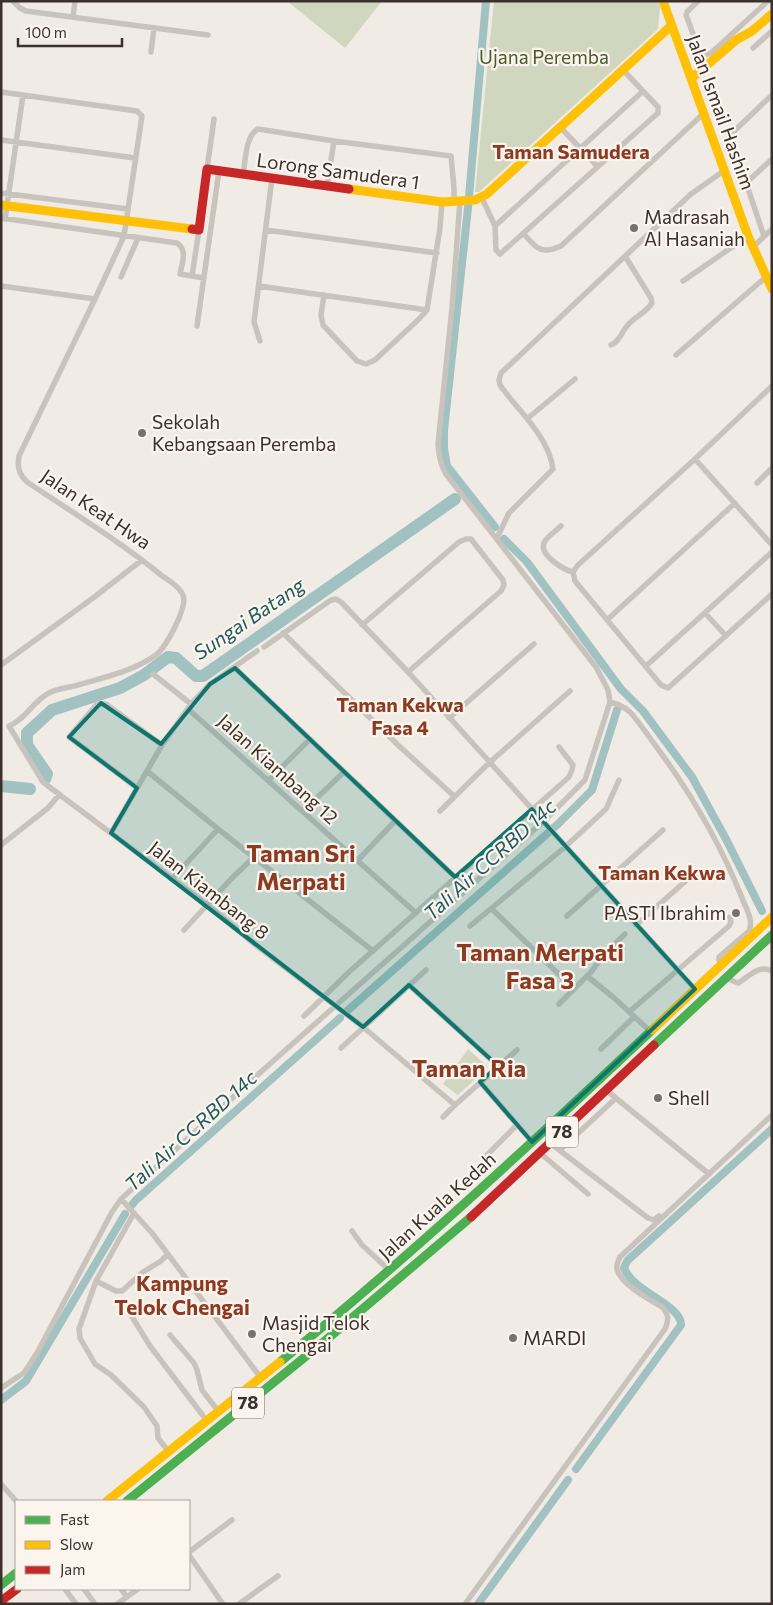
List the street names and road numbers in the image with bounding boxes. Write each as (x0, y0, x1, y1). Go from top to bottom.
street label: Jalan Ismail Hashim (683, 31, 760, 193)
street label: Lorong Samudera 1 (255, 148, 421, 193)
street label: Jalan Keat Hwa (37, 463, 156, 554)
street label: Jalan Kiambang 12 (214, 709, 343, 829)
street label: Jalan Kiambang 8 (145, 835, 274, 944)
road number: 78 (546, 1116, 578, 1148)
street label: Jalan Kuala Kedah (373, 1147, 500, 1264)
road number: 78 (232, 1388, 264, 1419)

